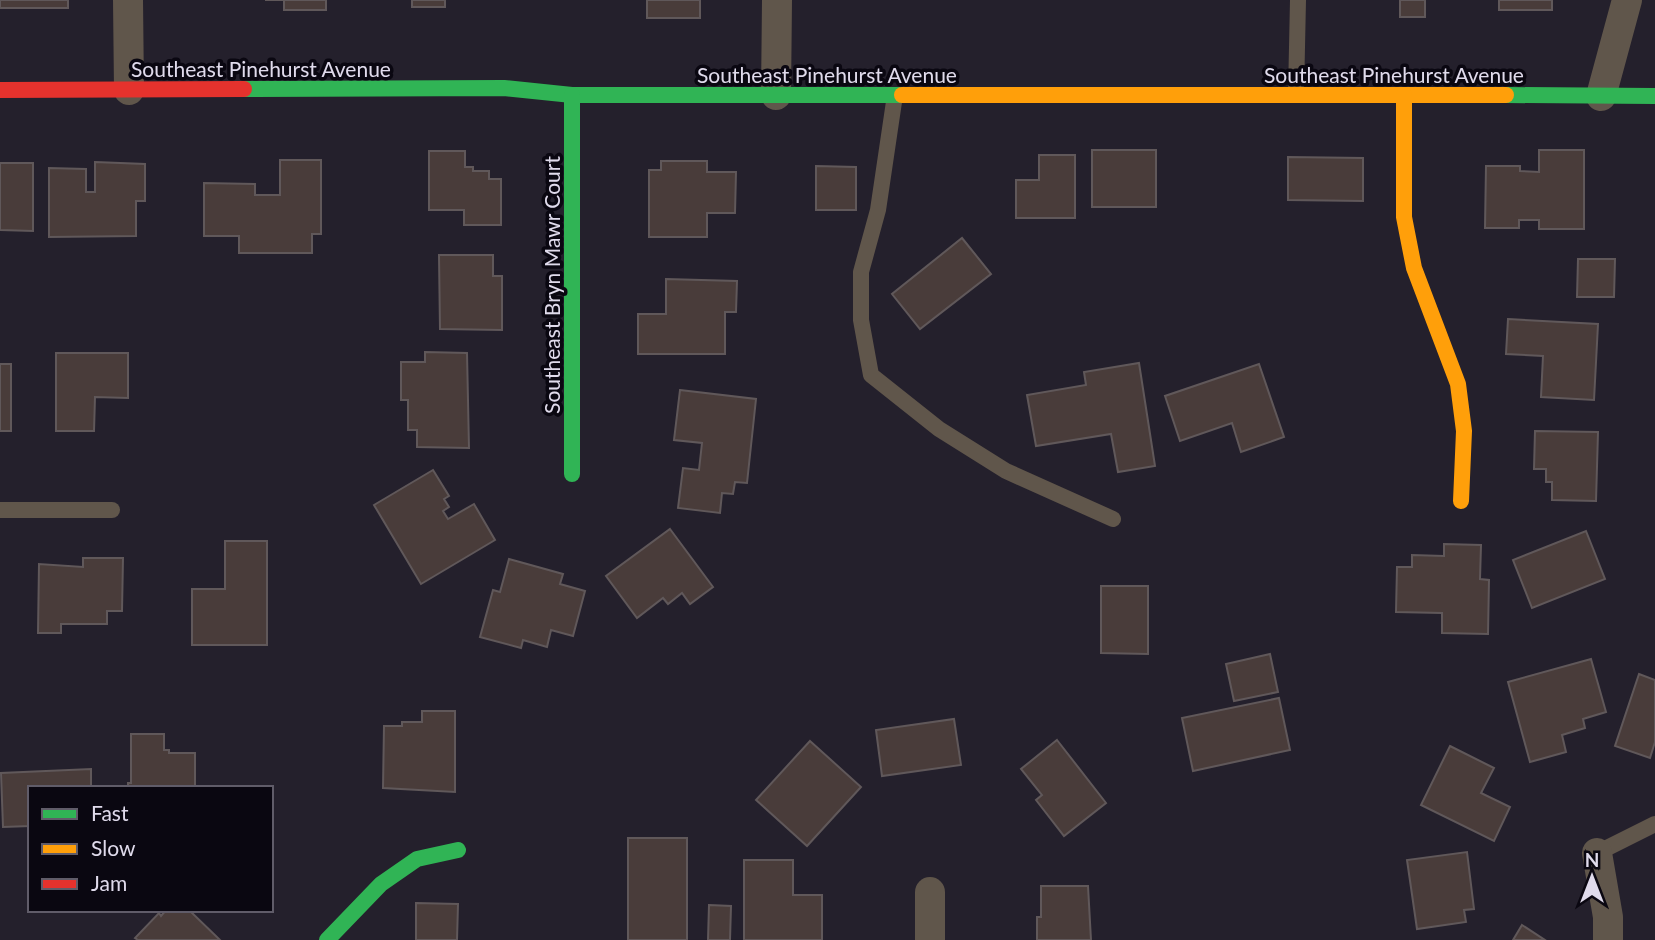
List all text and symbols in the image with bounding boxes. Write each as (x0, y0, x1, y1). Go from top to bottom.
street label: Southeast Pinehurst Avenue (131, 56, 391, 81)
street label: Southeast Pinehurst Avenue (697, 62, 957, 87)
street label: Southeast Pinehurst Avenue (1264, 62, 1524, 87)
street label: Southeast Bryn Mawr Court (539, 156, 564, 414)
legend (28, 786, 273, 912)
text: Fast (91, 800, 129, 825)
text: Slow (91, 835, 136, 860)
north arrow (1557, 842, 1627, 912)
text: N (1585, 848, 1599, 871)
text: Jam (91, 870, 127, 895)

